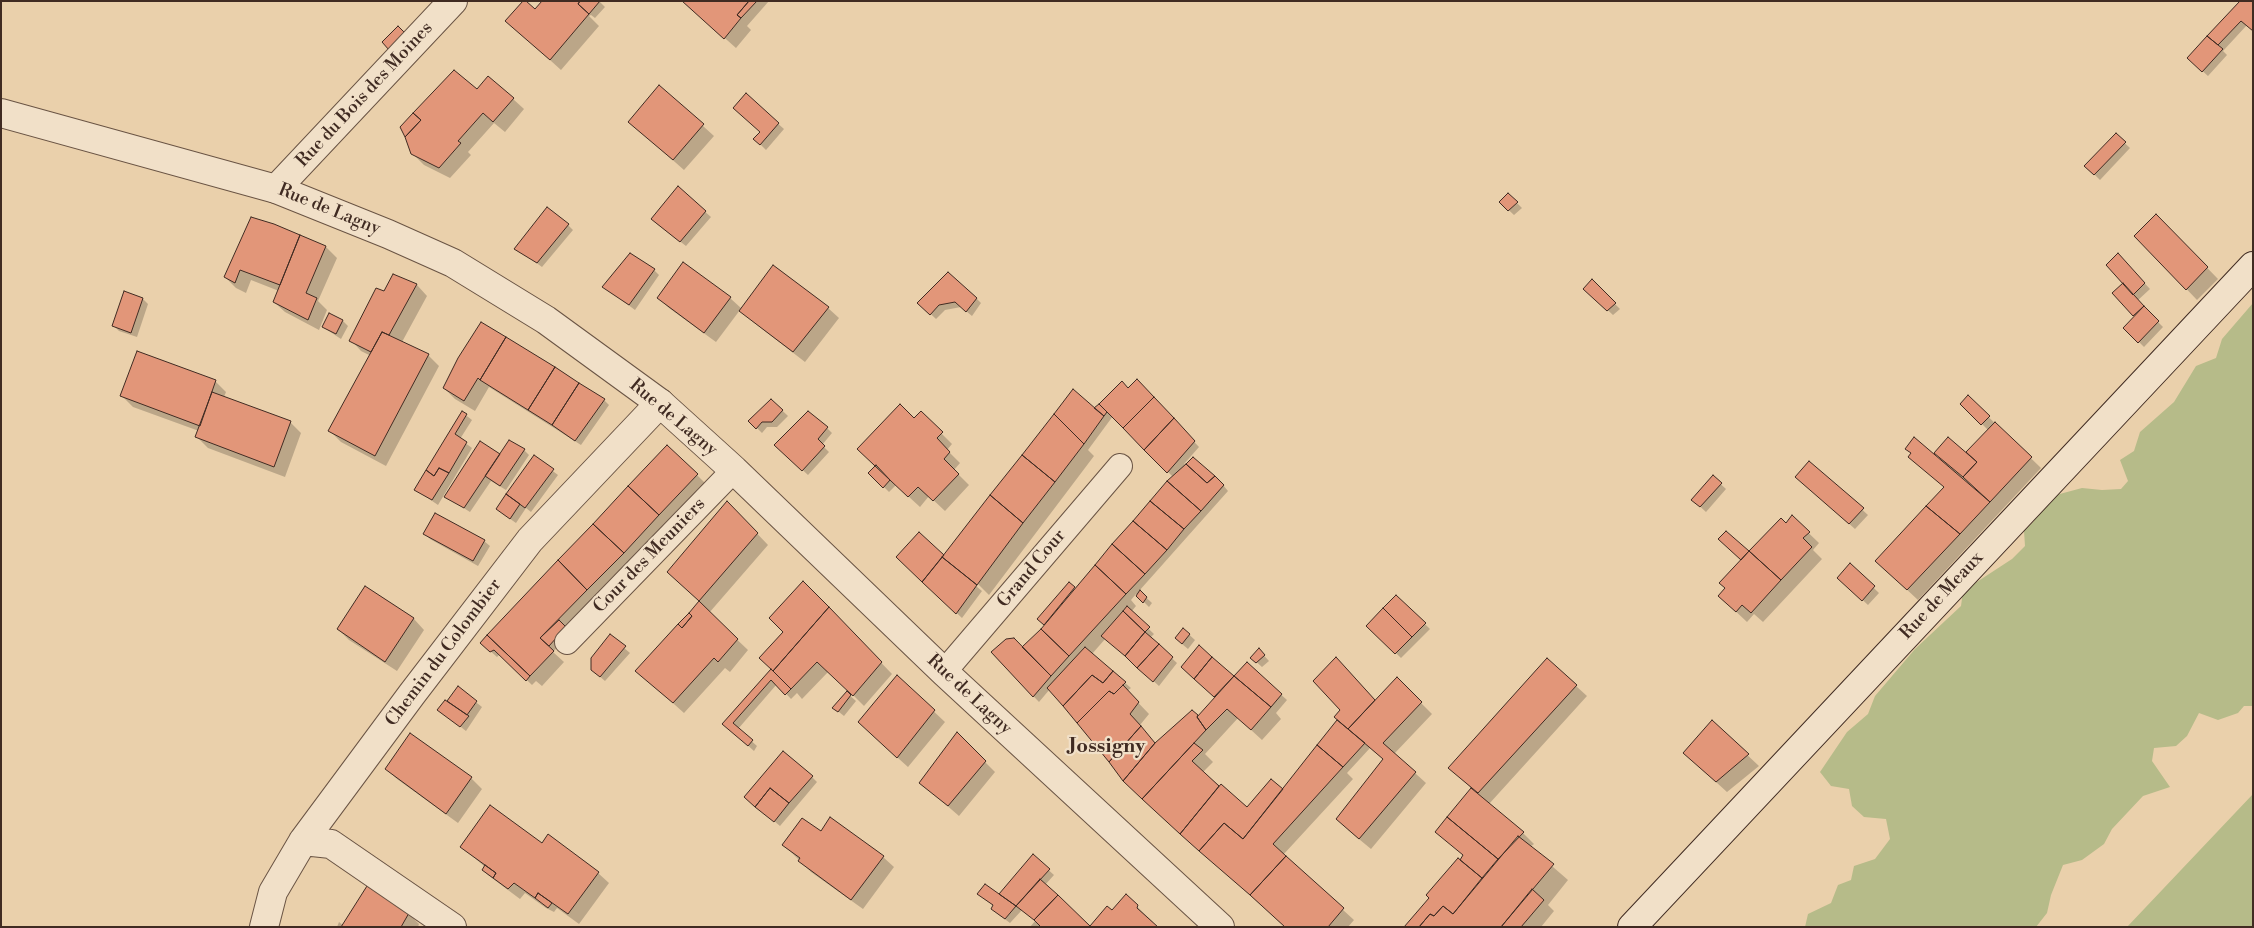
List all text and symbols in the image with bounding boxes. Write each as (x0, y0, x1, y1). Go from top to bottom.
street label: Rue du Bois des Moines (292, 18, 438, 172)
street label: Rue de Lagny (275, 180, 383, 240)
street label: Rue de Lagny (625, 375, 721, 461)
street label: Cour des Meuniers (590, 494, 710, 618)
street label: Grand Cour (993, 526, 1071, 612)
street label: Rue de Meaux (1896, 548, 1988, 644)
street label: Chemin du Colombier (381, 575, 507, 731)
street label: Rue de Lagny (922, 650, 1016, 740)
district label: Jossigny (1069, 735, 1145, 759)

